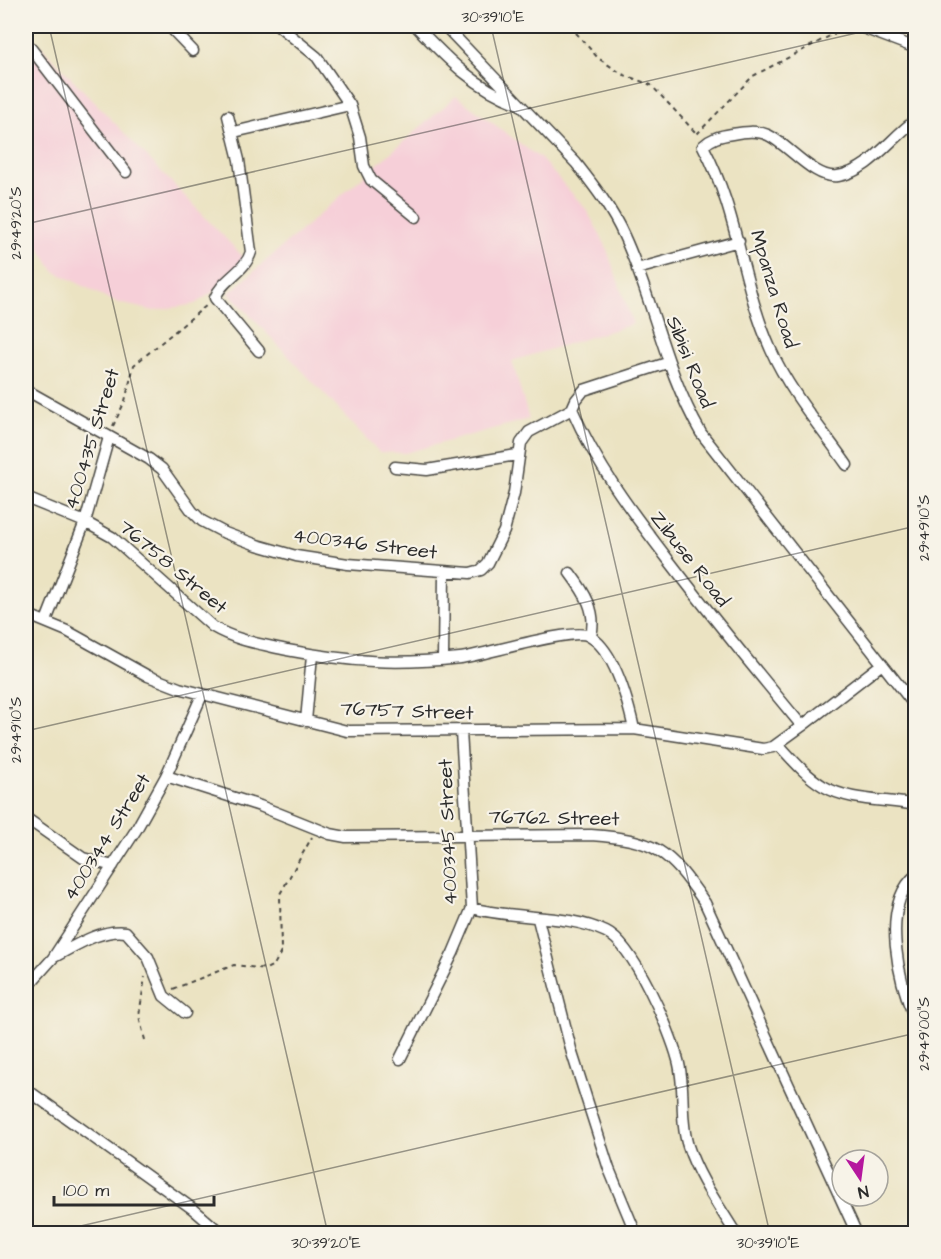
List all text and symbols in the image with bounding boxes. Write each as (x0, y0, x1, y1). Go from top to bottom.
text: 30°39'10"E (462, 7, 525, 28)
text: 29°49'20"S (6, 186, 27, 259)
street label: Mpanza Road (743, 227, 805, 351)
street label: Sibisi Road (659, 312, 721, 412)
street label: 400435 Street (57, 365, 127, 513)
text: 29°49'10"S (914, 495, 935, 561)
street label: Zibuse Road (644, 505, 736, 613)
street label: 76758 Street (113, 513, 233, 621)
street label: 400346 Street (291, 521, 439, 567)
street label: 76757 Street (340, 695, 474, 727)
text: 29°49'10"S (6, 697, 27, 763)
street label: 400345 Street (431, 758, 465, 906)
street label: 400344 Street (56, 768, 158, 906)
street label: 76762 Street (488, 803, 620, 833)
text: 29°49'00"S (914, 997, 935, 1071)
north arrow (830, 1148, 890, 1208)
scale bar (54, 1169, 214, 1207)
text: 100 m (63, 1178, 109, 1203)
text: N (856, 1180, 871, 1203)
text: 30°39'20"E (291, 1233, 361, 1254)
text: 30°39'10"E (737, 1233, 800, 1254)

